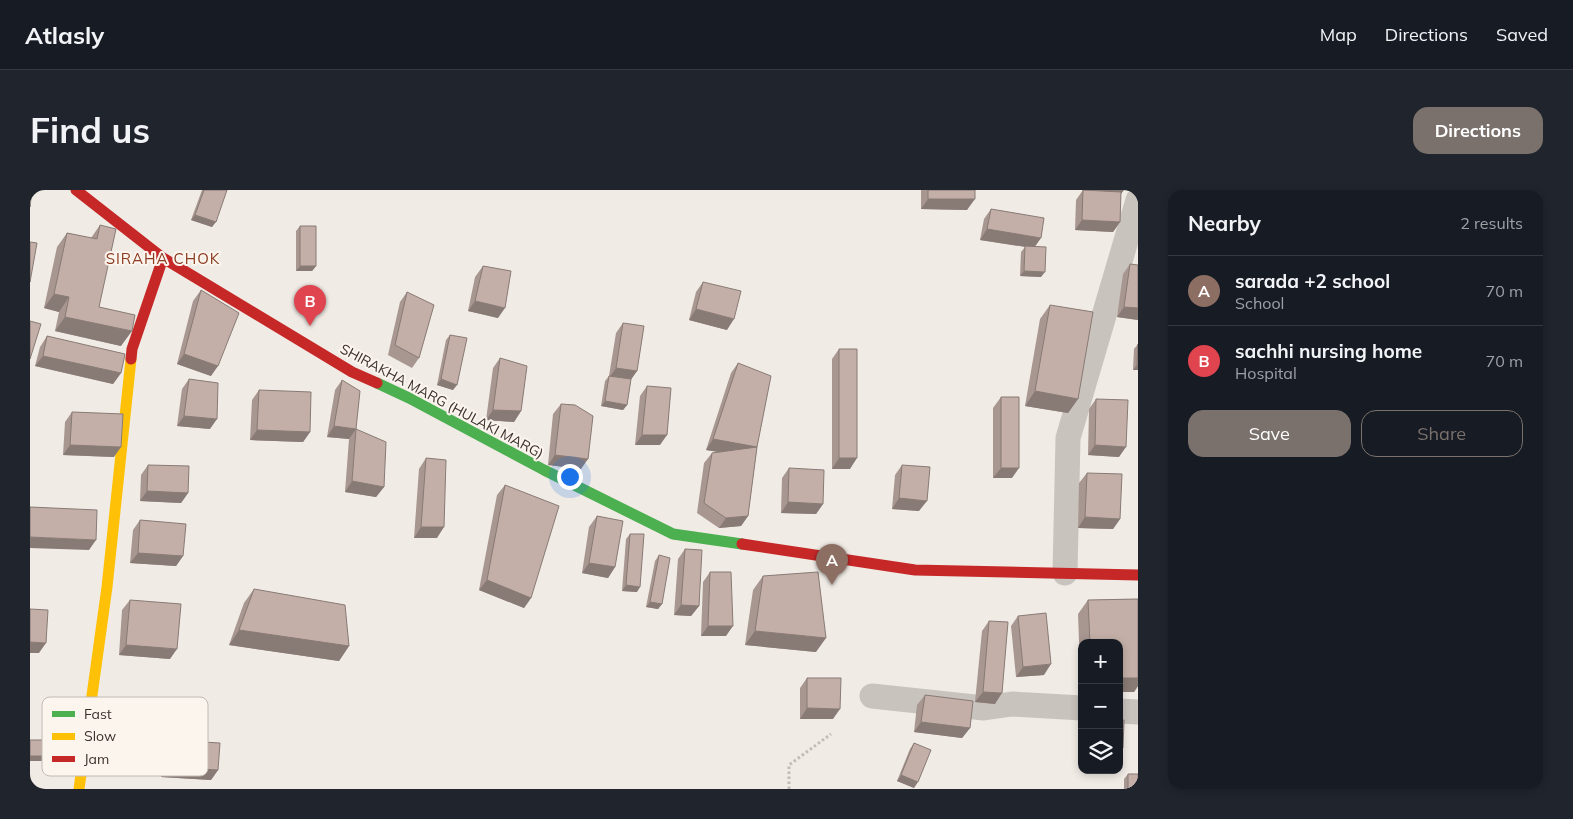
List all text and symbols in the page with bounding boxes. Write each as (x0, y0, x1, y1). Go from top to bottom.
text: Atlasly (25, 20, 104, 50)
text: Map (1320, 23, 1357, 46)
text: Directions (1385, 23, 1468, 46)
text: Saved (1496, 23, 1548, 46)
button: Directions (1413, 107, 1543, 154)
text: Find us (30, 108, 150, 152)
text: Nearby (1188, 210, 1261, 236)
text: 2 results (1460, 213, 1523, 233)
district label: SIRAHA CHOK (106, 249, 220, 268)
text: sarada +2 school (1235, 269, 1390, 293)
text: A (1198, 281, 1210, 301)
text: 70 m (1486, 281, 1523, 301)
pin: B (294, 285, 326, 326)
text: School (1235, 293, 1284, 313)
text: sachhi nursing home (1235, 339, 1422, 363)
street label: SHIRAKHA MARG (HULAKI MARG) (337, 340, 547, 462)
text: B (1198, 351, 1210, 371)
text: 70 m (1486, 351, 1523, 371)
text: Hospital (1235, 363, 1297, 383)
button: Save (1188, 410, 1351, 457)
button: Share (1361, 410, 1523, 457)
your location (557, 464, 583, 490)
pin: A (816, 544, 848, 585)
map controls (1078, 639, 1123, 774)
button: + (1078, 639, 1123, 684)
button: − (1078, 684, 1123, 729)
legend (42, 697, 208, 776)
text: Fast (84, 705, 112, 723)
text: Slow (84, 727, 116, 745)
button: layers (1078, 729, 1123, 774)
text: Jam (84, 750, 109, 768)

